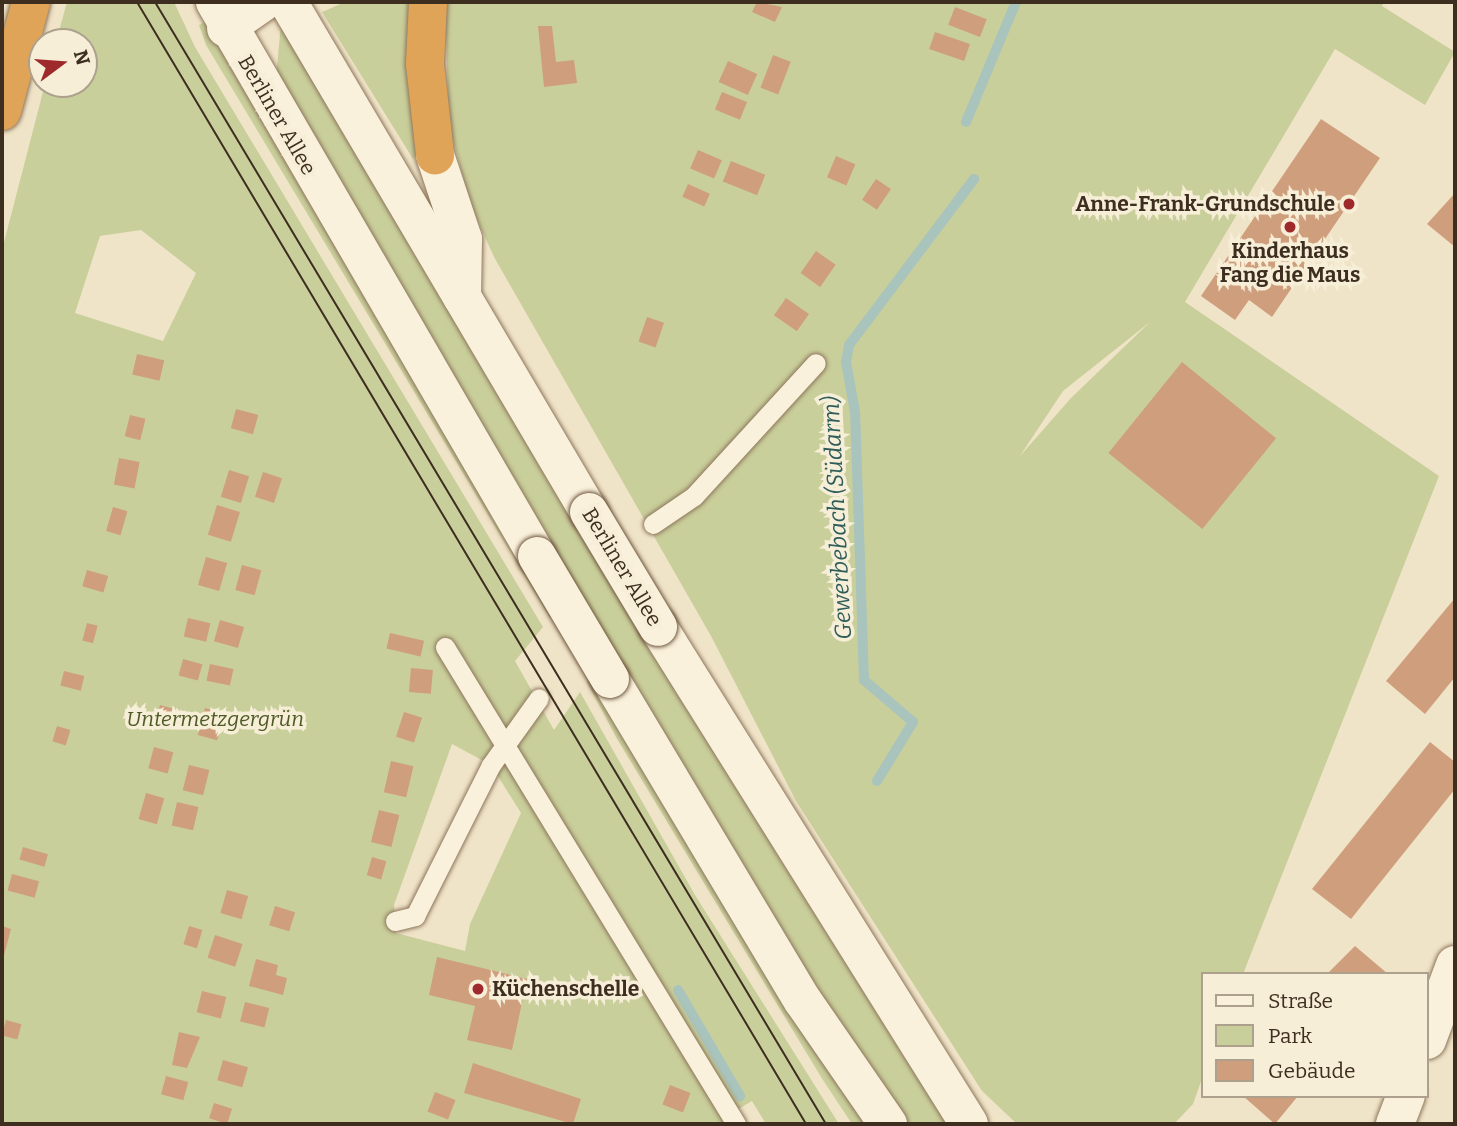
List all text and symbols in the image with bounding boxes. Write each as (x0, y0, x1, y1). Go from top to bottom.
north arrow (28, 28, 98, 98)
text: N (69, 47, 95, 68)
street label: Berliner Allee (233, 51, 321, 179)
place label: Anne-Frank-Grundschule (1075, 191, 1335, 217)
marker: Anne-Frank-Grundschule (1341, 196, 1357, 212)
marker: Kinderhaus Fang die Maus (1282, 219, 1298, 235)
place label: Kinderhaus Fang die Maus (1220, 238, 1360, 288)
water label: Gewerbebach (Südarm) (817, 396, 857, 640)
street label: Berliner Allee (577, 503, 667, 631)
park label: Untermetzgergrün (126, 706, 304, 732)
legend (1202, 972, 1429, 1098)
place label: Küchenschelle (492, 976, 639, 1002)
marker: Küchenschelle (470, 981, 486, 997)
text: Straße (1268, 988, 1333, 1014)
text: Park (1268, 1023, 1312, 1049)
text: Gebäude (1268, 1058, 1356, 1084)

